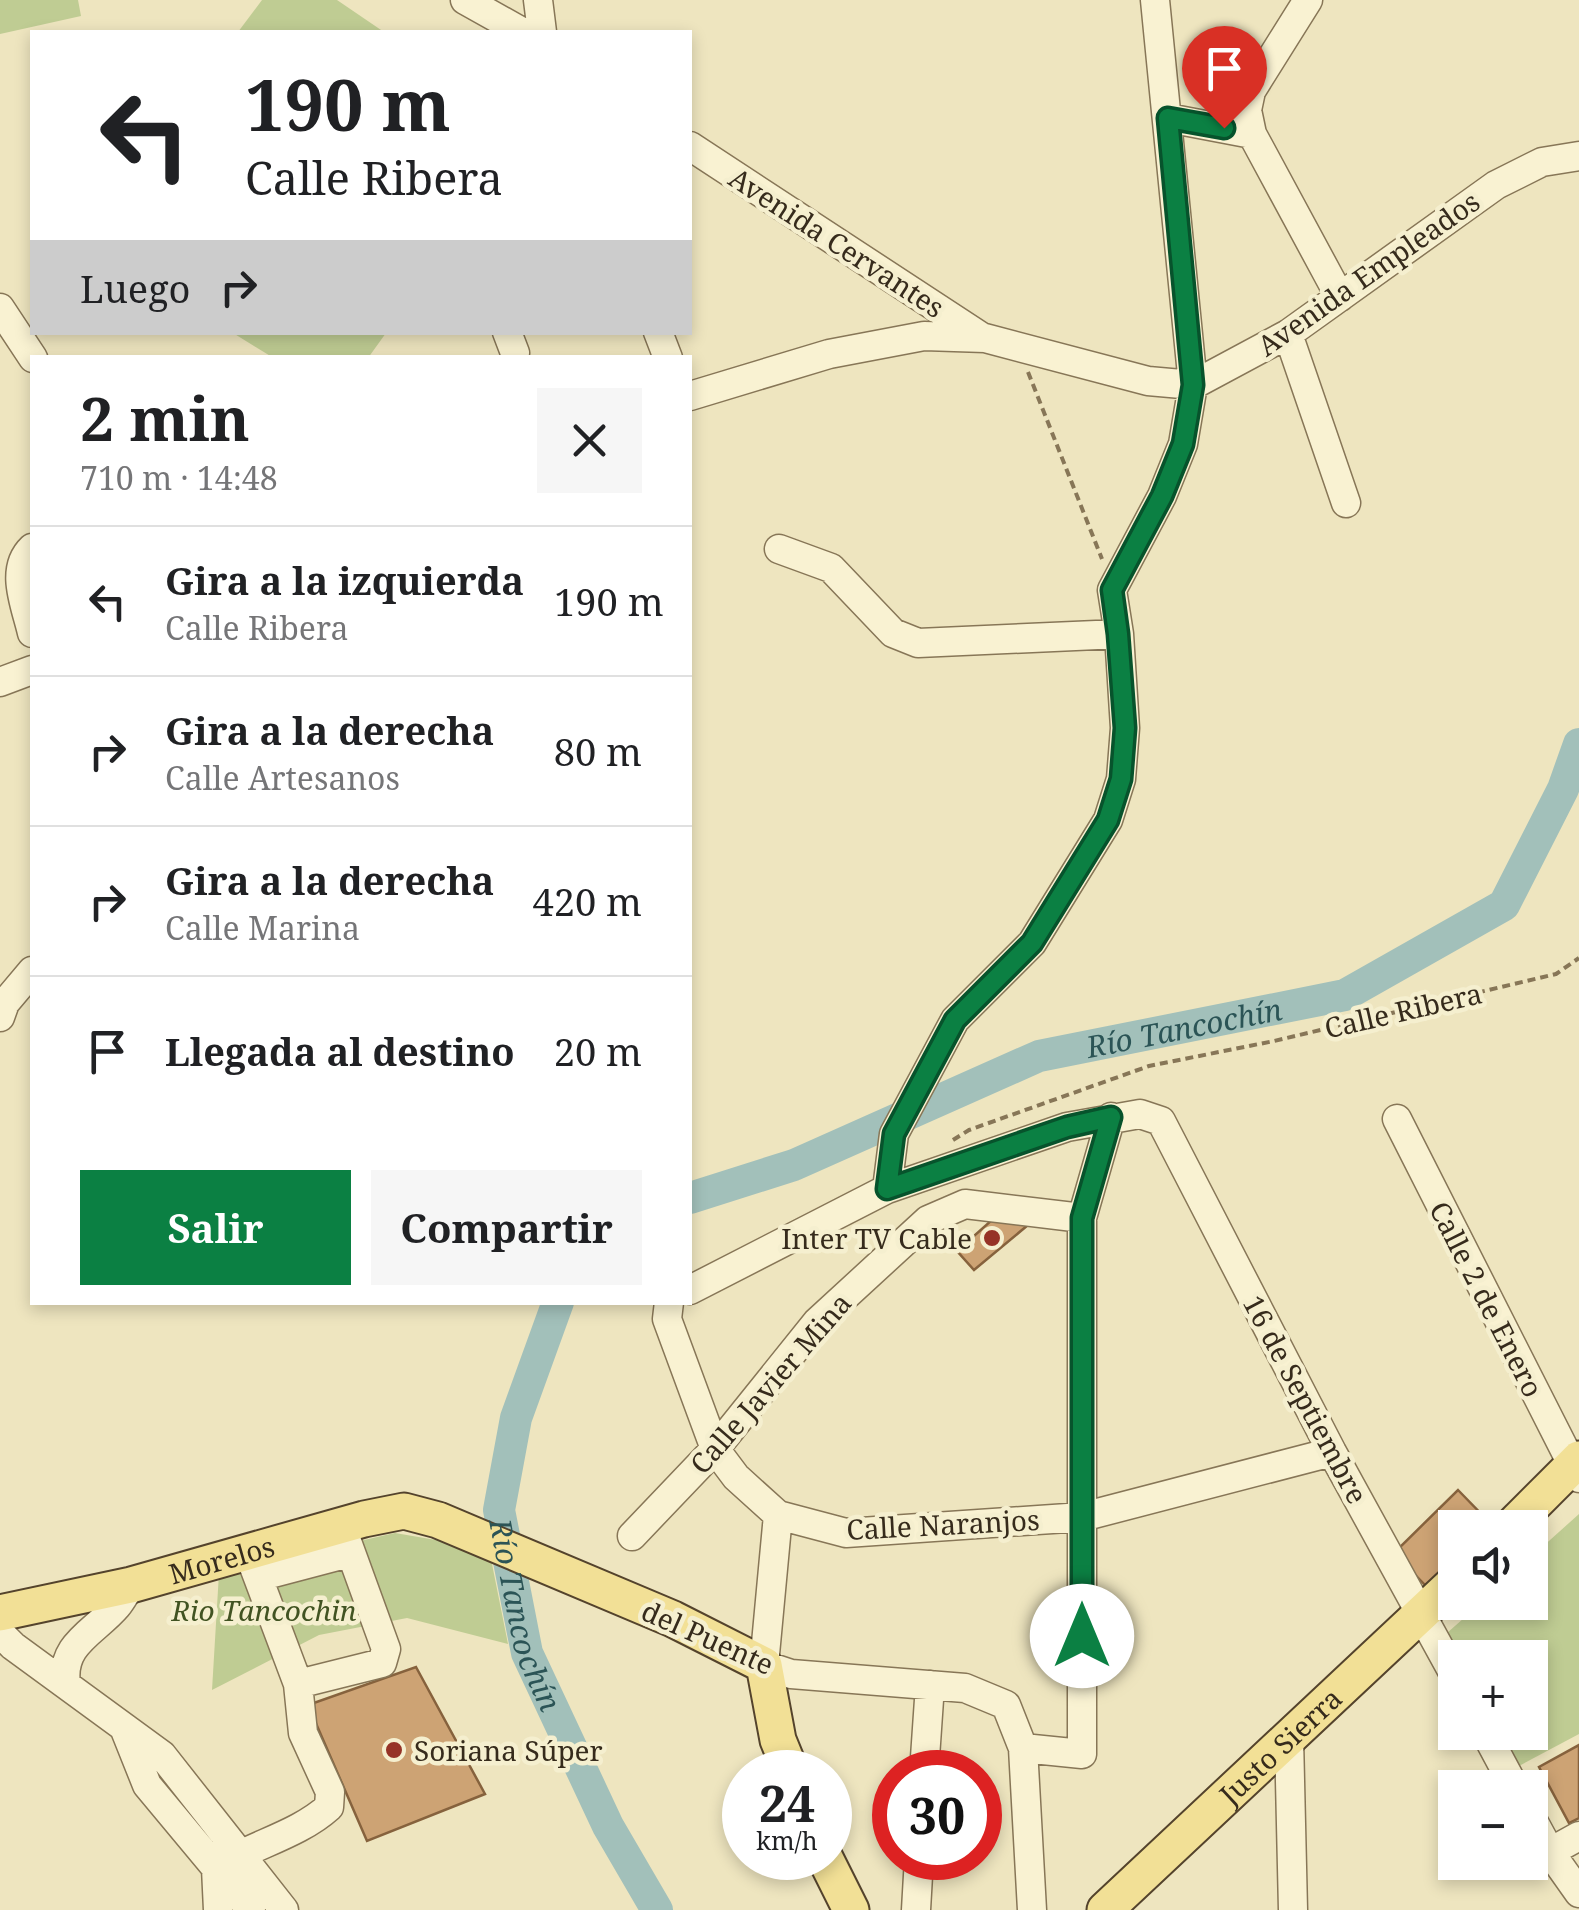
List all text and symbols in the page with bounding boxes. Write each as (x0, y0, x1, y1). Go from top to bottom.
pin (1182, 26, 1267, 129)
icon: arrive (1197, 41, 1252, 96)
text: 190 m (245, 56, 451, 152)
icon: left (80, 70, 210, 200)
text: Calle Ribera (245, 147, 503, 208)
street label: Avenida Cervantes (722, 158, 952, 326)
street label: Avenida Empleados (1249, 182, 1487, 364)
icon: right (211, 260, 266, 315)
text: Luego (80, 262, 191, 314)
text: 2 min (80, 377, 250, 459)
button: close (537, 388, 642, 493)
text: 710 m · 14:48 (80, 456, 278, 499)
text: Gira a la izquierda (165, 554, 524, 606)
icon: left (80, 574, 135, 629)
text: 190 m (554, 575, 664, 627)
text: Calle Ribera (165, 606, 348, 649)
text: Gira a la derecha (165, 704, 494, 756)
icon: right (80, 724, 135, 779)
text: 80 m (554, 725, 642, 777)
text: Calle Artesanos (165, 756, 400, 799)
text: Gira a la derecha (165, 854, 494, 906)
icon: right (80, 874, 135, 929)
text: 420 m (532, 875, 642, 927)
text: Calle Marina (165, 906, 360, 949)
street label: Calle Ribera (1321, 973, 1485, 1047)
water label: Río Tancochín (1082, 988, 1285, 1067)
icon: arrive (80, 1024, 135, 1079)
text: Llegada al destino (165, 1025, 515, 1077)
text: 20 m (554, 1025, 642, 1077)
button: Salir (80, 1170, 351, 1285)
button: Compartir (371, 1170, 642, 1285)
street label: Calle 2 de Enero (1421, 1195, 1553, 1403)
place label: Inter TV Cable (781, 1219, 972, 1257)
marker: Inter TV Cable (981, 1227, 1003, 1249)
street label: Calle Javier Mina (681, 1284, 859, 1482)
street label: 16 de Septiembre (1235, 1288, 1377, 1510)
street label: Calle Naranjos (845, 1500, 1041, 1548)
map controls (1438, 1510, 1548, 1880)
button: sound (1438, 1510, 1548, 1620)
water label: Río Tancochín (480, 1514, 572, 1718)
street label: Morelos (164, 1526, 279, 1592)
position arrow (1030, 1584, 1134, 1688)
park label: Rio Tancochin (170, 1591, 357, 1629)
street label: del Puente (636, 1591, 780, 1683)
button: + (1438, 1640, 1548, 1750)
street label: Justo Sierra (1210, 1679, 1349, 1813)
place label: Soriana Súper (414, 1731, 603, 1769)
marker: Soriana Súper (383, 1739, 405, 1761)
speed limit sign: 30 (872, 1750, 1002, 1880)
text: 24 (759, 1769, 815, 1837)
button: − (1438, 1770, 1548, 1880)
text: km/h (756, 1823, 818, 1857)

